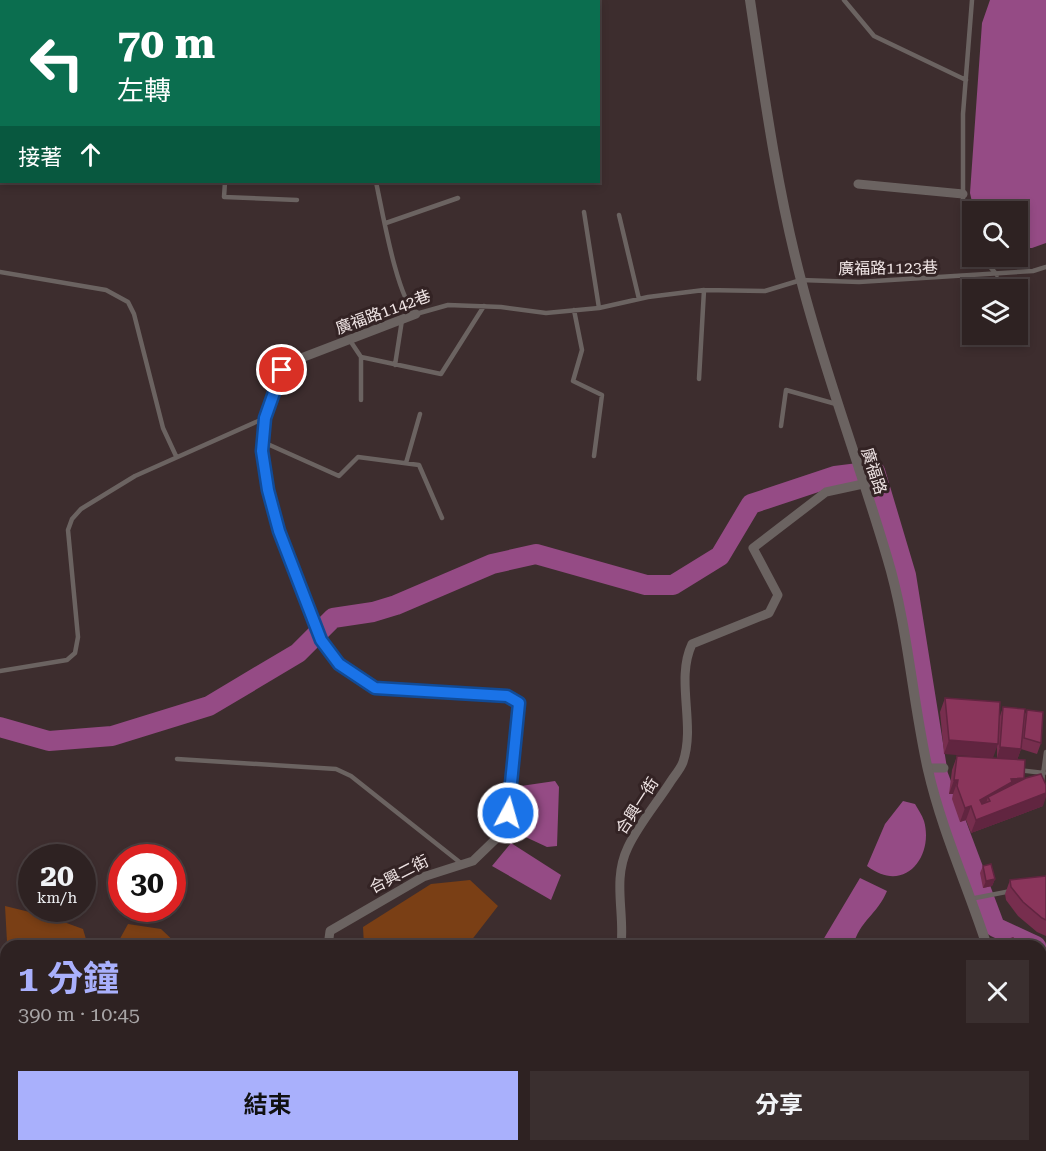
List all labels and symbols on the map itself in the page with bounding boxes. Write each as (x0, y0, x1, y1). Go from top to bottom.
street label: 廣福路1123巷 (838, 258, 938, 278)
street label: 廣福路1142巷 (333, 286, 433, 338)
pin (256, 344, 307, 395)
street label: 廣福路 (858, 445, 890, 497)
street label: 合興一街 (612, 774, 662, 838)
position arrow (476, 781, 540, 845)
speed limit sign: 30 (108, 844, 186, 922)
street label: 合興二街 (366, 851, 432, 897)

